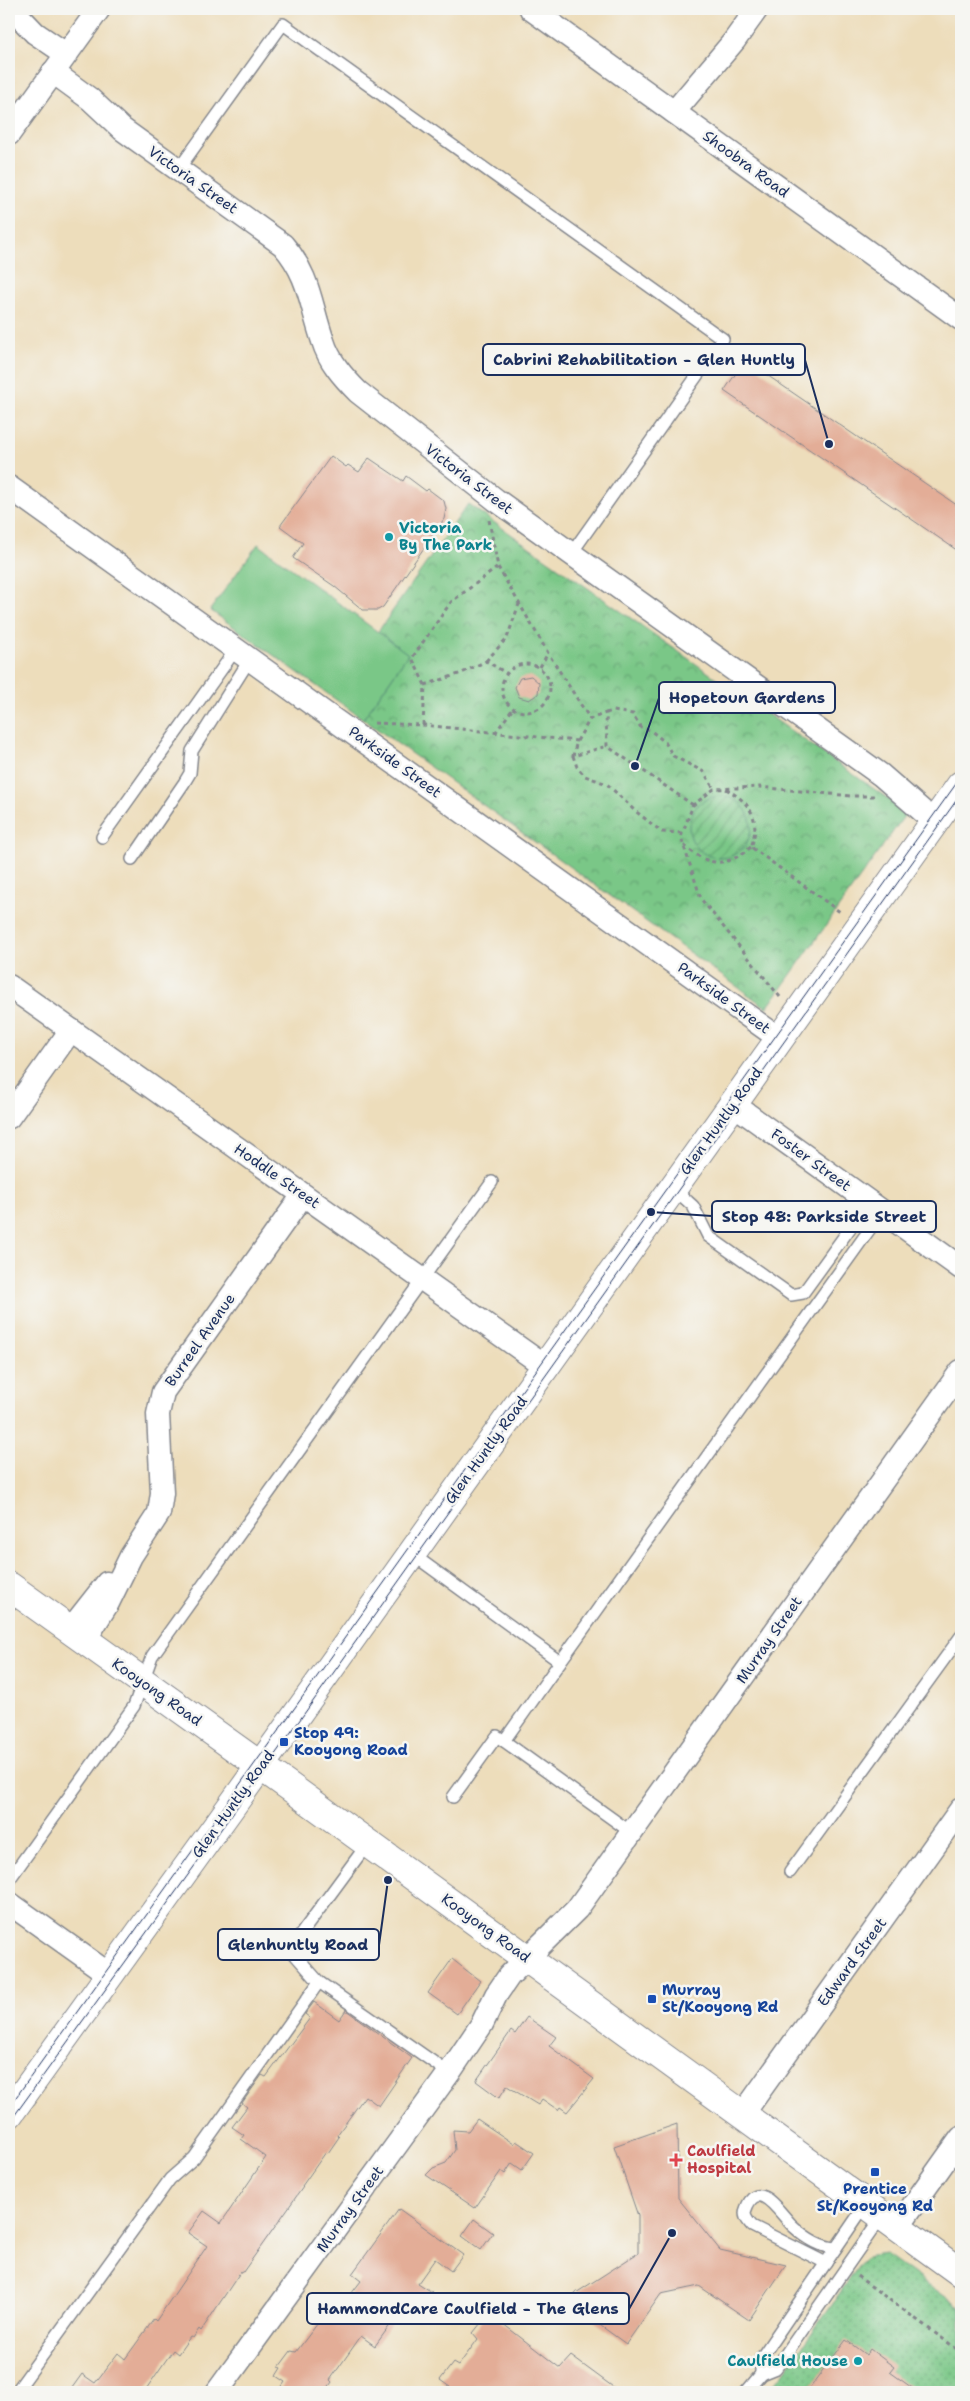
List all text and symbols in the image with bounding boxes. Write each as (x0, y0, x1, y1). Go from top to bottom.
street label: Shoobra Road (699, 126, 794, 202)
street label: Victoria Street (144, 142, 242, 218)
callout: Cabrini Rehabilitation - Glen Huntly (483, 344, 805, 375)
text: Cabrini Rehabilitation - Glen Huntly (493, 349, 795, 370)
street label: Victoria Street (421, 439, 517, 519)
place label: Victoria By The Park (399, 518, 492, 555)
marker: Victoria By The Park (383, 531, 395, 543)
callout: Hopetoun Gardens (659, 682, 835, 713)
text: Hopetoun Gardens (669, 687, 825, 708)
street label: Parkside Street (345, 722, 445, 802)
street label: Parkside Street (674, 958, 774, 1038)
street label: Glen Huntly Road (675, 1063, 767, 1179)
street label: Foster Street (767, 1124, 855, 1196)
street label: Hoddle Street (230, 1139, 324, 1213)
callout: Stop 48: Parkside Street (712, 1201, 936, 1232)
text: Stop 48: Parkside Street (722, 1206, 926, 1227)
street label: Burreel Avenue (160, 1289, 240, 1391)
street label: Glen Huntly Road (440, 1392, 532, 1508)
street label: Murray Street (731, 1592, 807, 1688)
street label: Kooyong Road (108, 1653, 206, 1731)
place label: Stop 49: Kooyong Road (294, 1723, 408, 1760)
marker: Stop 49: Kooyong Road (278, 1736, 290, 1748)
street label: Glen Huntly Road (187, 1746, 279, 1862)
street label: Kooyong Road (437, 1889, 535, 1967)
street label: Edward Street (813, 1914, 891, 2010)
callout: Glenhuntly Road (218, 1929, 379, 1960)
text: Glenhuntly Road (228, 1934, 368, 1955)
place label: Murray St/Kooyong Rd (662, 1980, 778, 2017)
marker: Murray St/Kooyong Rd (646, 1993, 658, 2005)
place label: Caulfield Hospital (687, 2141, 756, 2178)
marker: Caulfield Hospital (669, 2153, 683, 2167)
street label: Murray Street (312, 2162, 388, 2256)
marker: Prentice St/Kooyong Rd (869, 2166, 881, 2178)
place label: Prentice St/Kooyong Rd (817, 2179, 933, 2216)
callout: HammondCare Caulfield - The Glens (307, 2293, 629, 2324)
text: HammondCare Caulfield - The Glens (317, 2298, 619, 2319)
place label: Caulfield House (727, 2351, 848, 2371)
marker: Caulfield House (852, 2355, 864, 2367)

